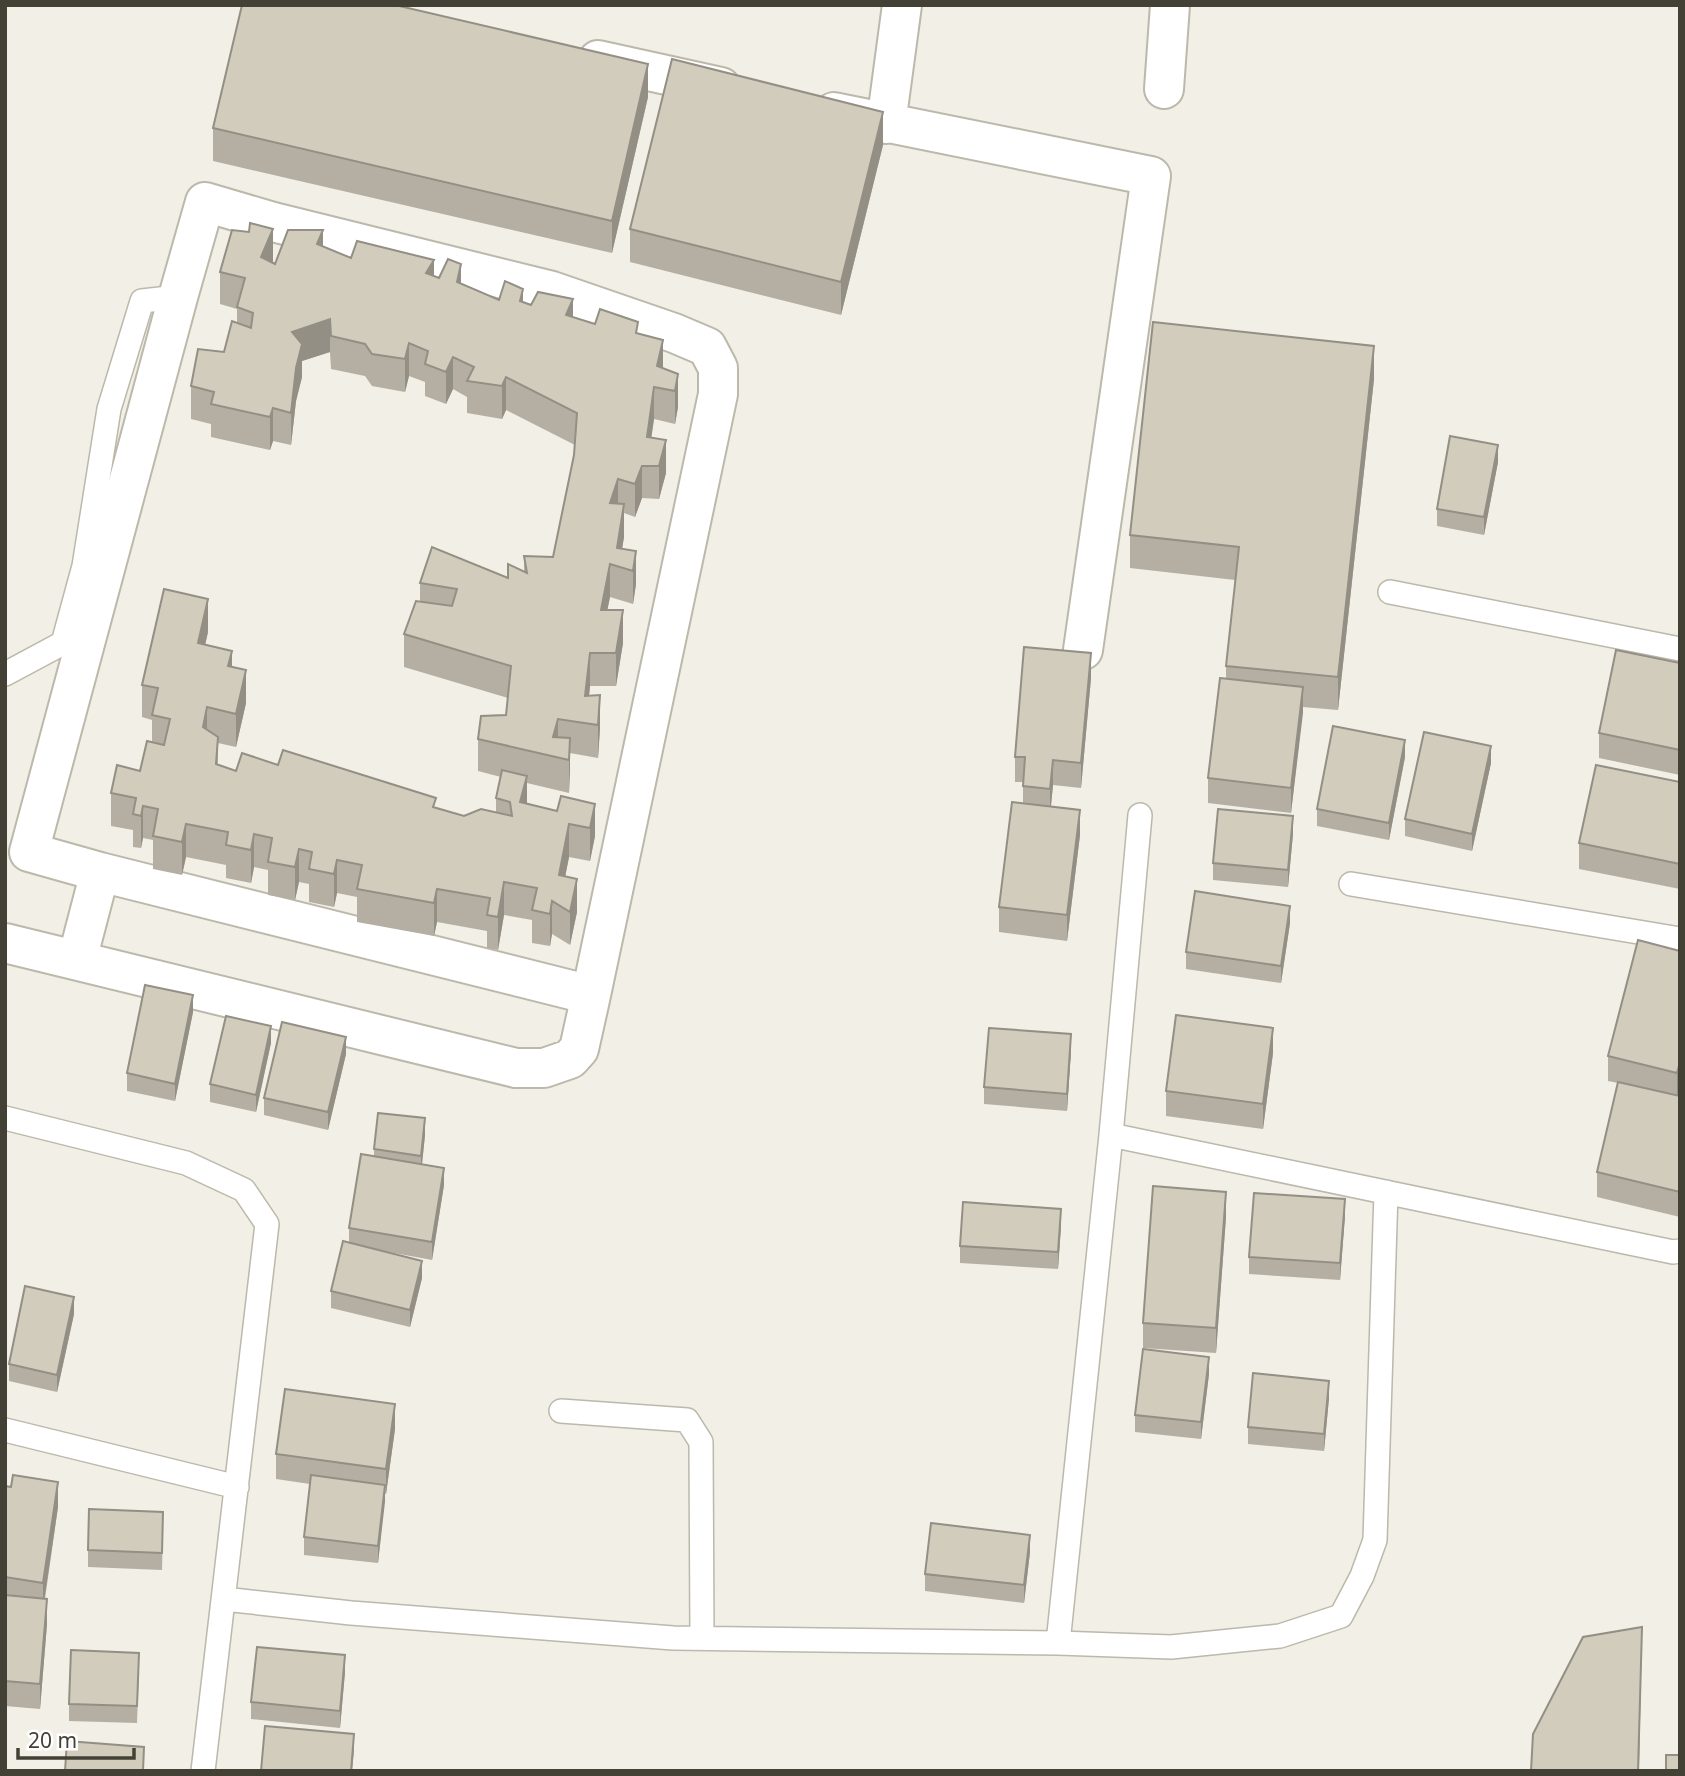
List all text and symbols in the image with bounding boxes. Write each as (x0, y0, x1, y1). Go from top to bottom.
scale bar (18, 1716, 133, 1760)
text: 20 m (28, 1726, 77, 1754)

